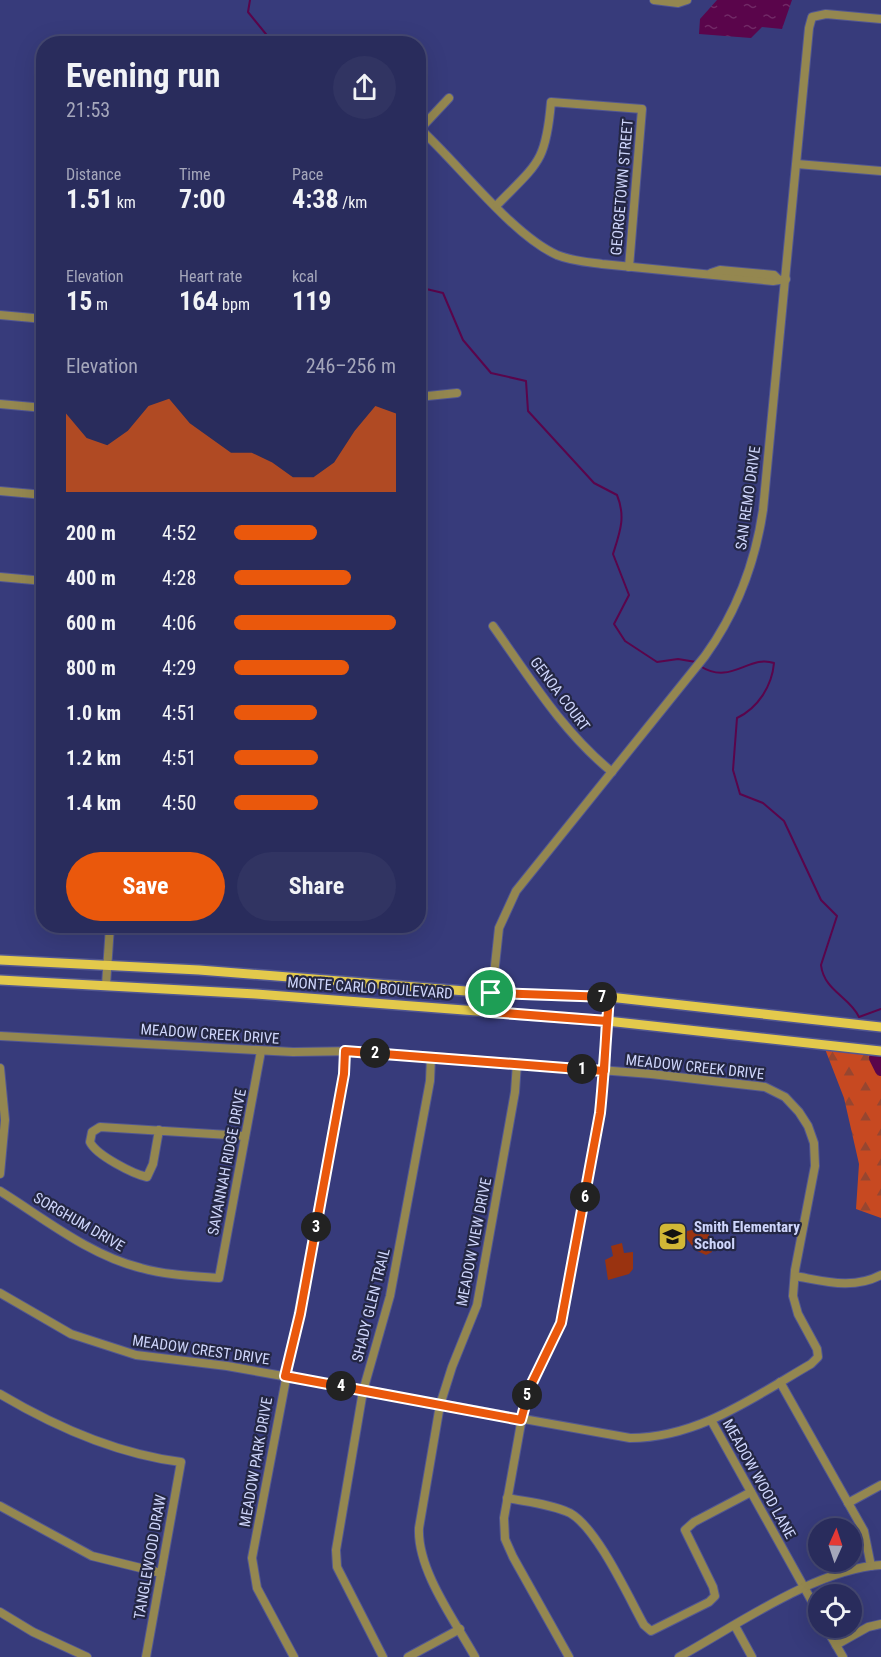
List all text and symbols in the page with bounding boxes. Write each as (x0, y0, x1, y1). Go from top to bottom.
text: Evening run (66, 56, 221, 95)
button: share (333, 56, 396, 119)
text: 21:53 (66, 98, 110, 122)
street label: GEORGETOWN STREET (607, 118, 637, 256)
text: Distance (66, 165, 121, 184)
text: Time (179, 165, 211, 184)
text: Pace (292, 165, 323, 184)
text: 1.51 (66, 184, 113, 214)
text: 7:00 (179, 184, 226, 214)
text: 4:38 (292, 184, 339, 214)
text: km (113, 193, 136, 212)
text: /km (339, 193, 367, 212)
text: Elevation (66, 267, 124, 286)
text: Heart rate (179, 267, 242, 286)
text: kcal (292, 267, 318, 286)
text: 15 (66, 286, 92, 316)
text: 164 (179, 286, 218, 316)
text: 119 (292, 286, 331, 316)
text: m (92, 295, 108, 314)
text: bpm (218, 295, 250, 314)
text: Elevation (66, 354, 138, 378)
text: 246–256 m (306, 354, 396, 378)
street label: SAN REMO DRIVE (732, 445, 764, 551)
text: 200 m (66, 521, 116, 545)
text: 4:52 (162, 521, 196, 545)
text: 400 m (66, 566, 116, 590)
text: 4:28 (162, 566, 196, 590)
text: 600 m (66, 611, 116, 635)
text: 4:06 (162, 611, 196, 635)
street label: GENOA COURT (526, 654, 594, 735)
text: 800 m (66, 656, 116, 680)
text: 4:29 (162, 656, 196, 680)
text: 1.0 km (66, 701, 121, 725)
text: 4:51 (162, 701, 196, 725)
text: 1.2 km (66, 746, 121, 770)
text: 4:51 (162, 746, 196, 770)
text: 1.4 km (66, 791, 121, 815)
text: 4:50 (162, 791, 196, 815)
button: Save (66, 852, 225, 921)
button: Share (237, 852, 396, 921)
pin (465, 967, 516, 1018)
street label: MONTE CARLO BOULEVARD (287, 973, 453, 1003)
icon: arrive (474, 976, 507, 1009)
pin: 7 (587, 982, 617, 1012)
text: 7 (598, 987, 606, 1006)
street label: MEADOW CREEK DRIVE (140, 1020, 280, 1048)
pin: 2 (360, 1038, 390, 1068)
text: 2 (371, 1043, 379, 1062)
street label: MEADOW CREEK DRIVE (625, 1051, 765, 1083)
pin: 1 (567, 1054, 597, 1084)
text: 1 (578, 1059, 586, 1078)
street label: SAVANNAH RIDGE DRIVE (204, 1087, 250, 1237)
street label: MEADOW VIEW DRIVE (453, 1176, 495, 1308)
pin: 6 (570, 1182, 600, 1212)
text: 6 (581, 1187, 589, 1206)
street label: SORGHUM DRIVE (30, 1189, 128, 1255)
pin: 3 (301, 1212, 331, 1242)
text: 3 (312, 1217, 320, 1236)
place label: Smith Elementary School (694, 1218, 800, 1253)
school or university icon: Smith Elementary School (657, 1220, 689, 1252)
street label: SHADY GLEN TRAIL (348, 1246, 394, 1364)
street label: MEADOW CREST DRIVE (131, 1331, 271, 1369)
pin: 4 (326, 1371, 356, 1401)
text: 4 (337, 1376, 345, 1395)
pin: 5 (512, 1380, 542, 1410)
text: 5 (523, 1385, 531, 1404)
street label: MEADOW PARK DRIVE (236, 1396, 276, 1528)
street label: MEADOW WOOD LANE (719, 1416, 799, 1542)
street label: TANGLEWOOD DRAW (130, 1493, 170, 1621)
north arrow (808, 1518, 862, 1572)
map controls (808, 1518, 862, 1638)
button: locate (808, 1584, 862, 1638)

